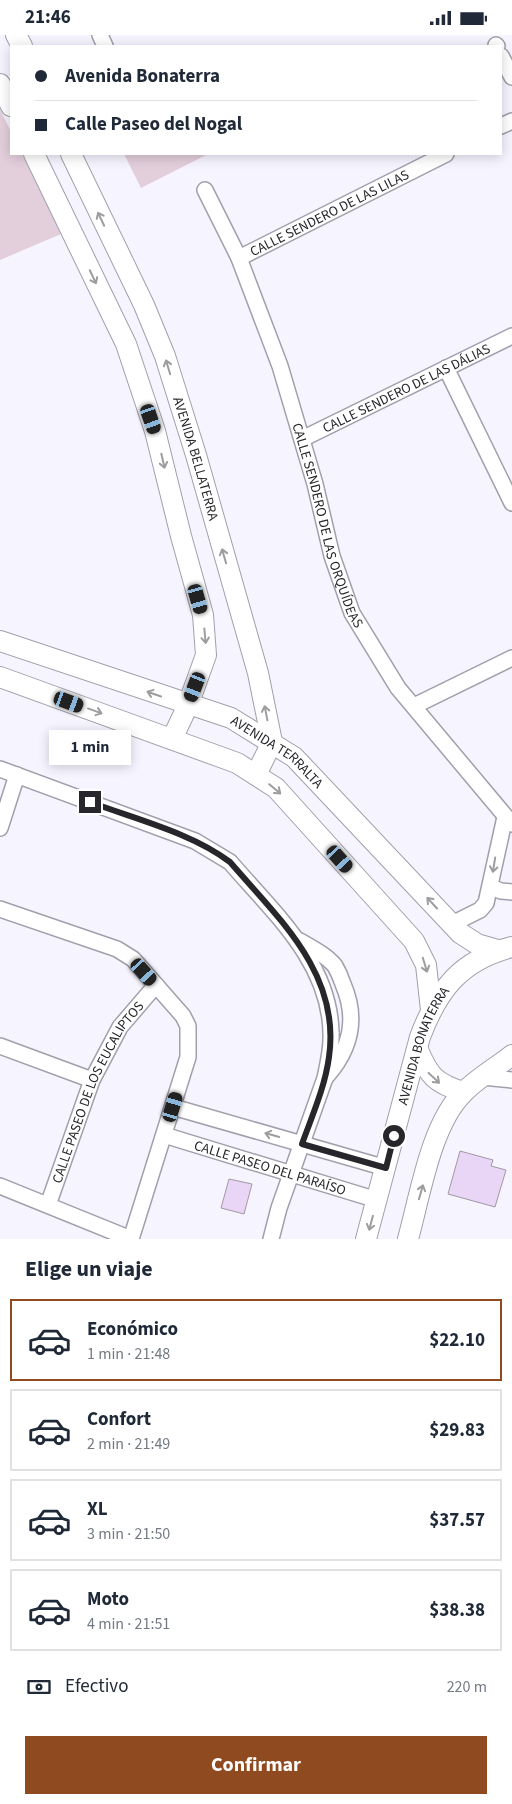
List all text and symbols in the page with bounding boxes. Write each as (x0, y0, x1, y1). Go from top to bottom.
text: 21:46 (25, 4, 71, 31)
text: Avenida Bonaterra (65, 63, 220, 90)
text: Calle Paseo del Nogal (65, 111, 242, 138)
street label: CALLE SENDERO DE LAS LILAS (247, 165, 413, 262)
one-way arrow (96, 212, 106, 227)
one-way arrow (89, 269, 99, 284)
street label: CALLE SENDERO DE LAS DÁLIAS (319, 339, 494, 438)
one-way arrow (162, 359, 172, 375)
street label: AVENIDA BELLATERRA (167, 394, 223, 523)
car (139, 402, 162, 436)
street label: CALLE SENDERO DE LAS ORQUÍDEAS (286, 421, 368, 632)
one-way arrow (159, 452, 168, 468)
one-way arrow (219, 548, 229, 564)
car (186, 583, 209, 615)
one-way arrow (200, 627, 209, 643)
car (182, 670, 207, 704)
one-way arrow (147, 688, 163, 698)
car (52, 690, 85, 714)
one-way arrow (261, 705, 270, 721)
one-way arrow (87, 707, 103, 716)
street label: AVENIDA TERRALTA (227, 711, 328, 793)
callout: 1 min (49, 729, 131, 765)
text: 1 min (71, 736, 109, 758)
one-way arrow (269, 783, 282, 795)
route end (79, 791, 101, 813)
car (324, 843, 355, 875)
one-way arrow (489, 856, 499, 872)
one-way arrow (426, 896, 438, 909)
car (128, 956, 159, 988)
one-way arrow (421, 957, 431, 973)
street label: AVENIDA BONATERRA (393, 982, 455, 1107)
street label: CALLE PASEO DE LOS EUCALIPTOS (47, 997, 149, 1186)
one-way arrow (428, 1072, 440, 1084)
car (161, 1090, 184, 1124)
route start (383, 1125, 405, 1147)
one-way arrow (264, 1130, 280, 1140)
street label: CALLE PASEO DEL PARAÍSO (191, 1136, 348, 1201)
one-way arrow (416, 1185, 426, 1201)
one-way arrow (365, 1215, 375, 1231)
text: Elige un viaje (25, 1253, 153, 1285)
text: Económico (87, 1316, 178, 1343)
icon: car (27, 1318, 72, 1363)
text: $22.10 (429, 1327, 485, 1354)
text: 1 min · 21:48 (87, 1343, 170, 1365)
text: Confort (87, 1406, 151, 1433)
icon: car (27, 1408, 72, 1453)
text: $29.83 (429, 1417, 485, 1444)
text: 2 min · 21:49 (87, 1433, 170, 1455)
text: XL (87, 1496, 108, 1523)
icon: car (27, 1498, 72, 1543)
text: $37.57 (429, 1507, 485, 1534)
text: 3 min · 21:50 (87, 1523, 170, 1545)
text: Moto (87, 1586, 129, 1613)
icon: car (27, 1588, 72, 1633)
text: $38.38 (429, 1597, 485, 1624)
text: 4 min · 21:51 (87, 1613, 170, 1635)
icon: cash (25, 1673, 53, 1701)
text: Efectivo (65, 1673, 128, 1700)
text: 220 m (447, 1676, 487, 1698)
button: Confirmar (25, 1736, 487, 1794)

